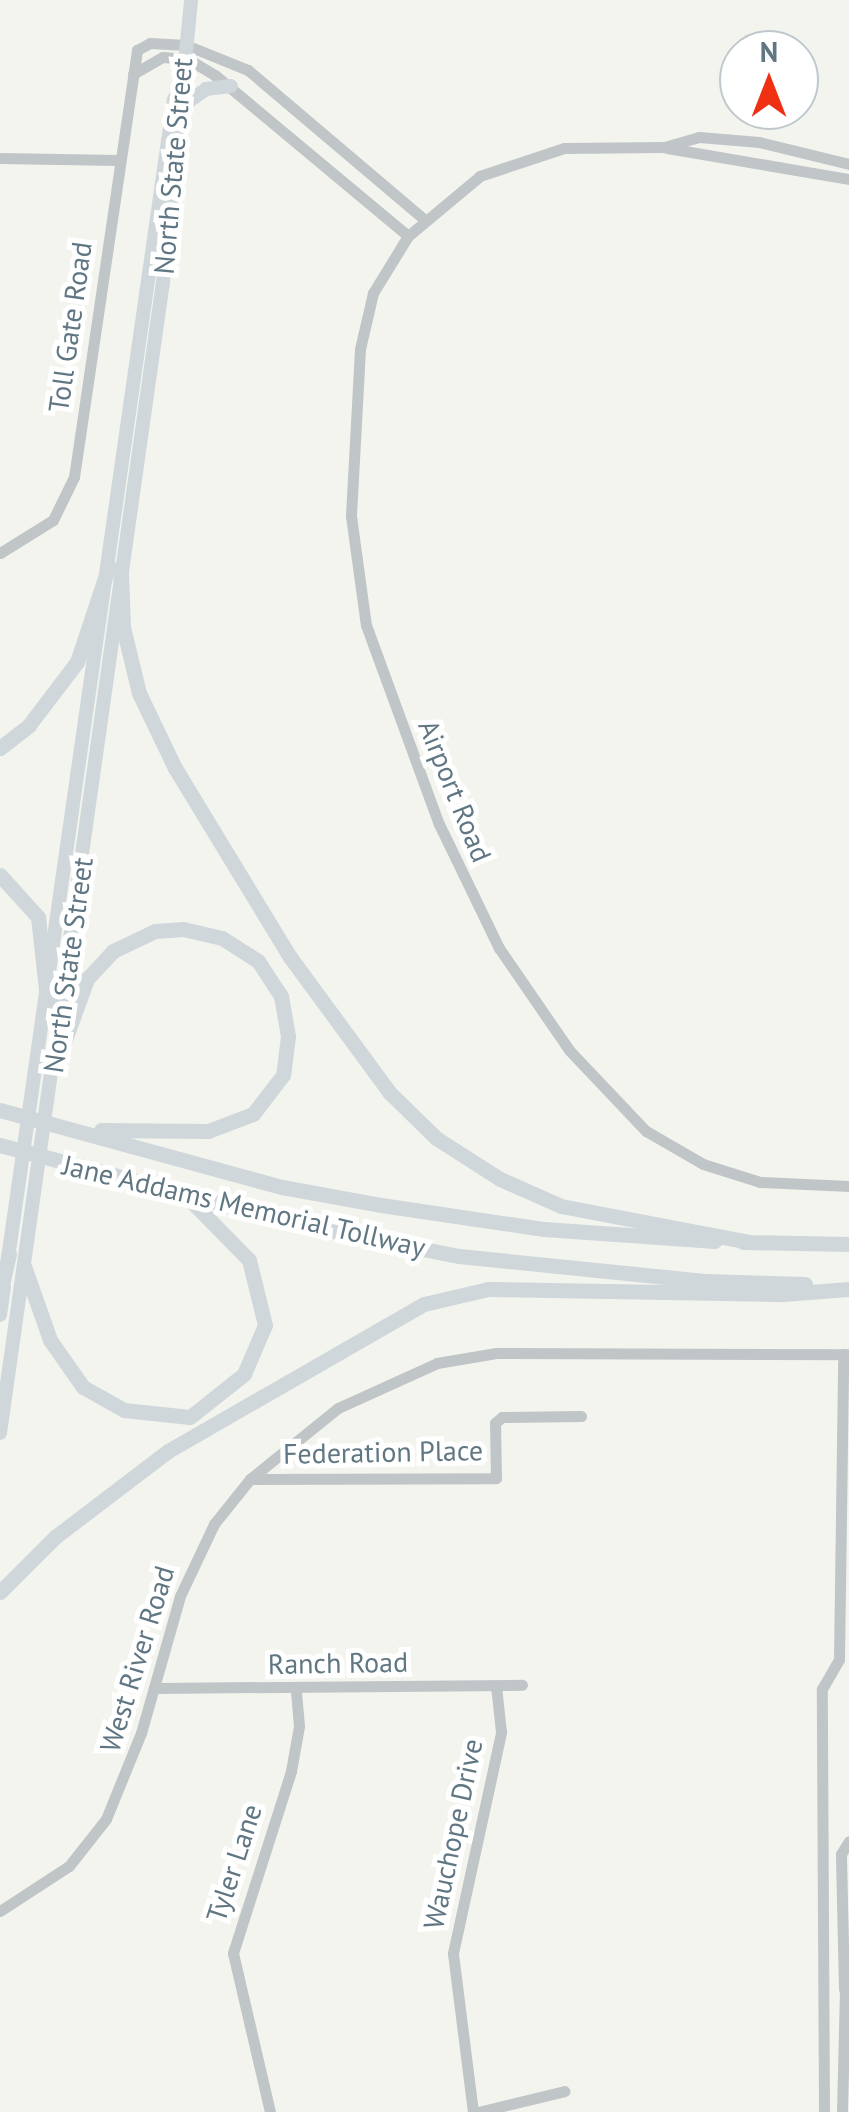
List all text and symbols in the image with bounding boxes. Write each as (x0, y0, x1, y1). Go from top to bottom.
north arrow (719, 30, 819, 130)
text: N (760, 33, 778, 70)
street label: North State Street (147, 56, 199, 276)
street label: Toll Gate Road (41, 240, 99, 414)
street label: Airport Road (411, 715, 499, 867)
street label: North State Street (36, 855, 100, 1075)
street label: Jane Addams Memorial Tollway (59, 1148, 429, 1264)
street label: Federation Place (283, 1433, 483, 1471)
street label: West River Road (93, 1562, 181, 1756)
street label: Ranch Road (268, 1645, 408, 1681)
street label: Wauchope Drive (416, 1736, 490, 1932)
street label: Tyler Lane (199, 1800, 269, 1926)

